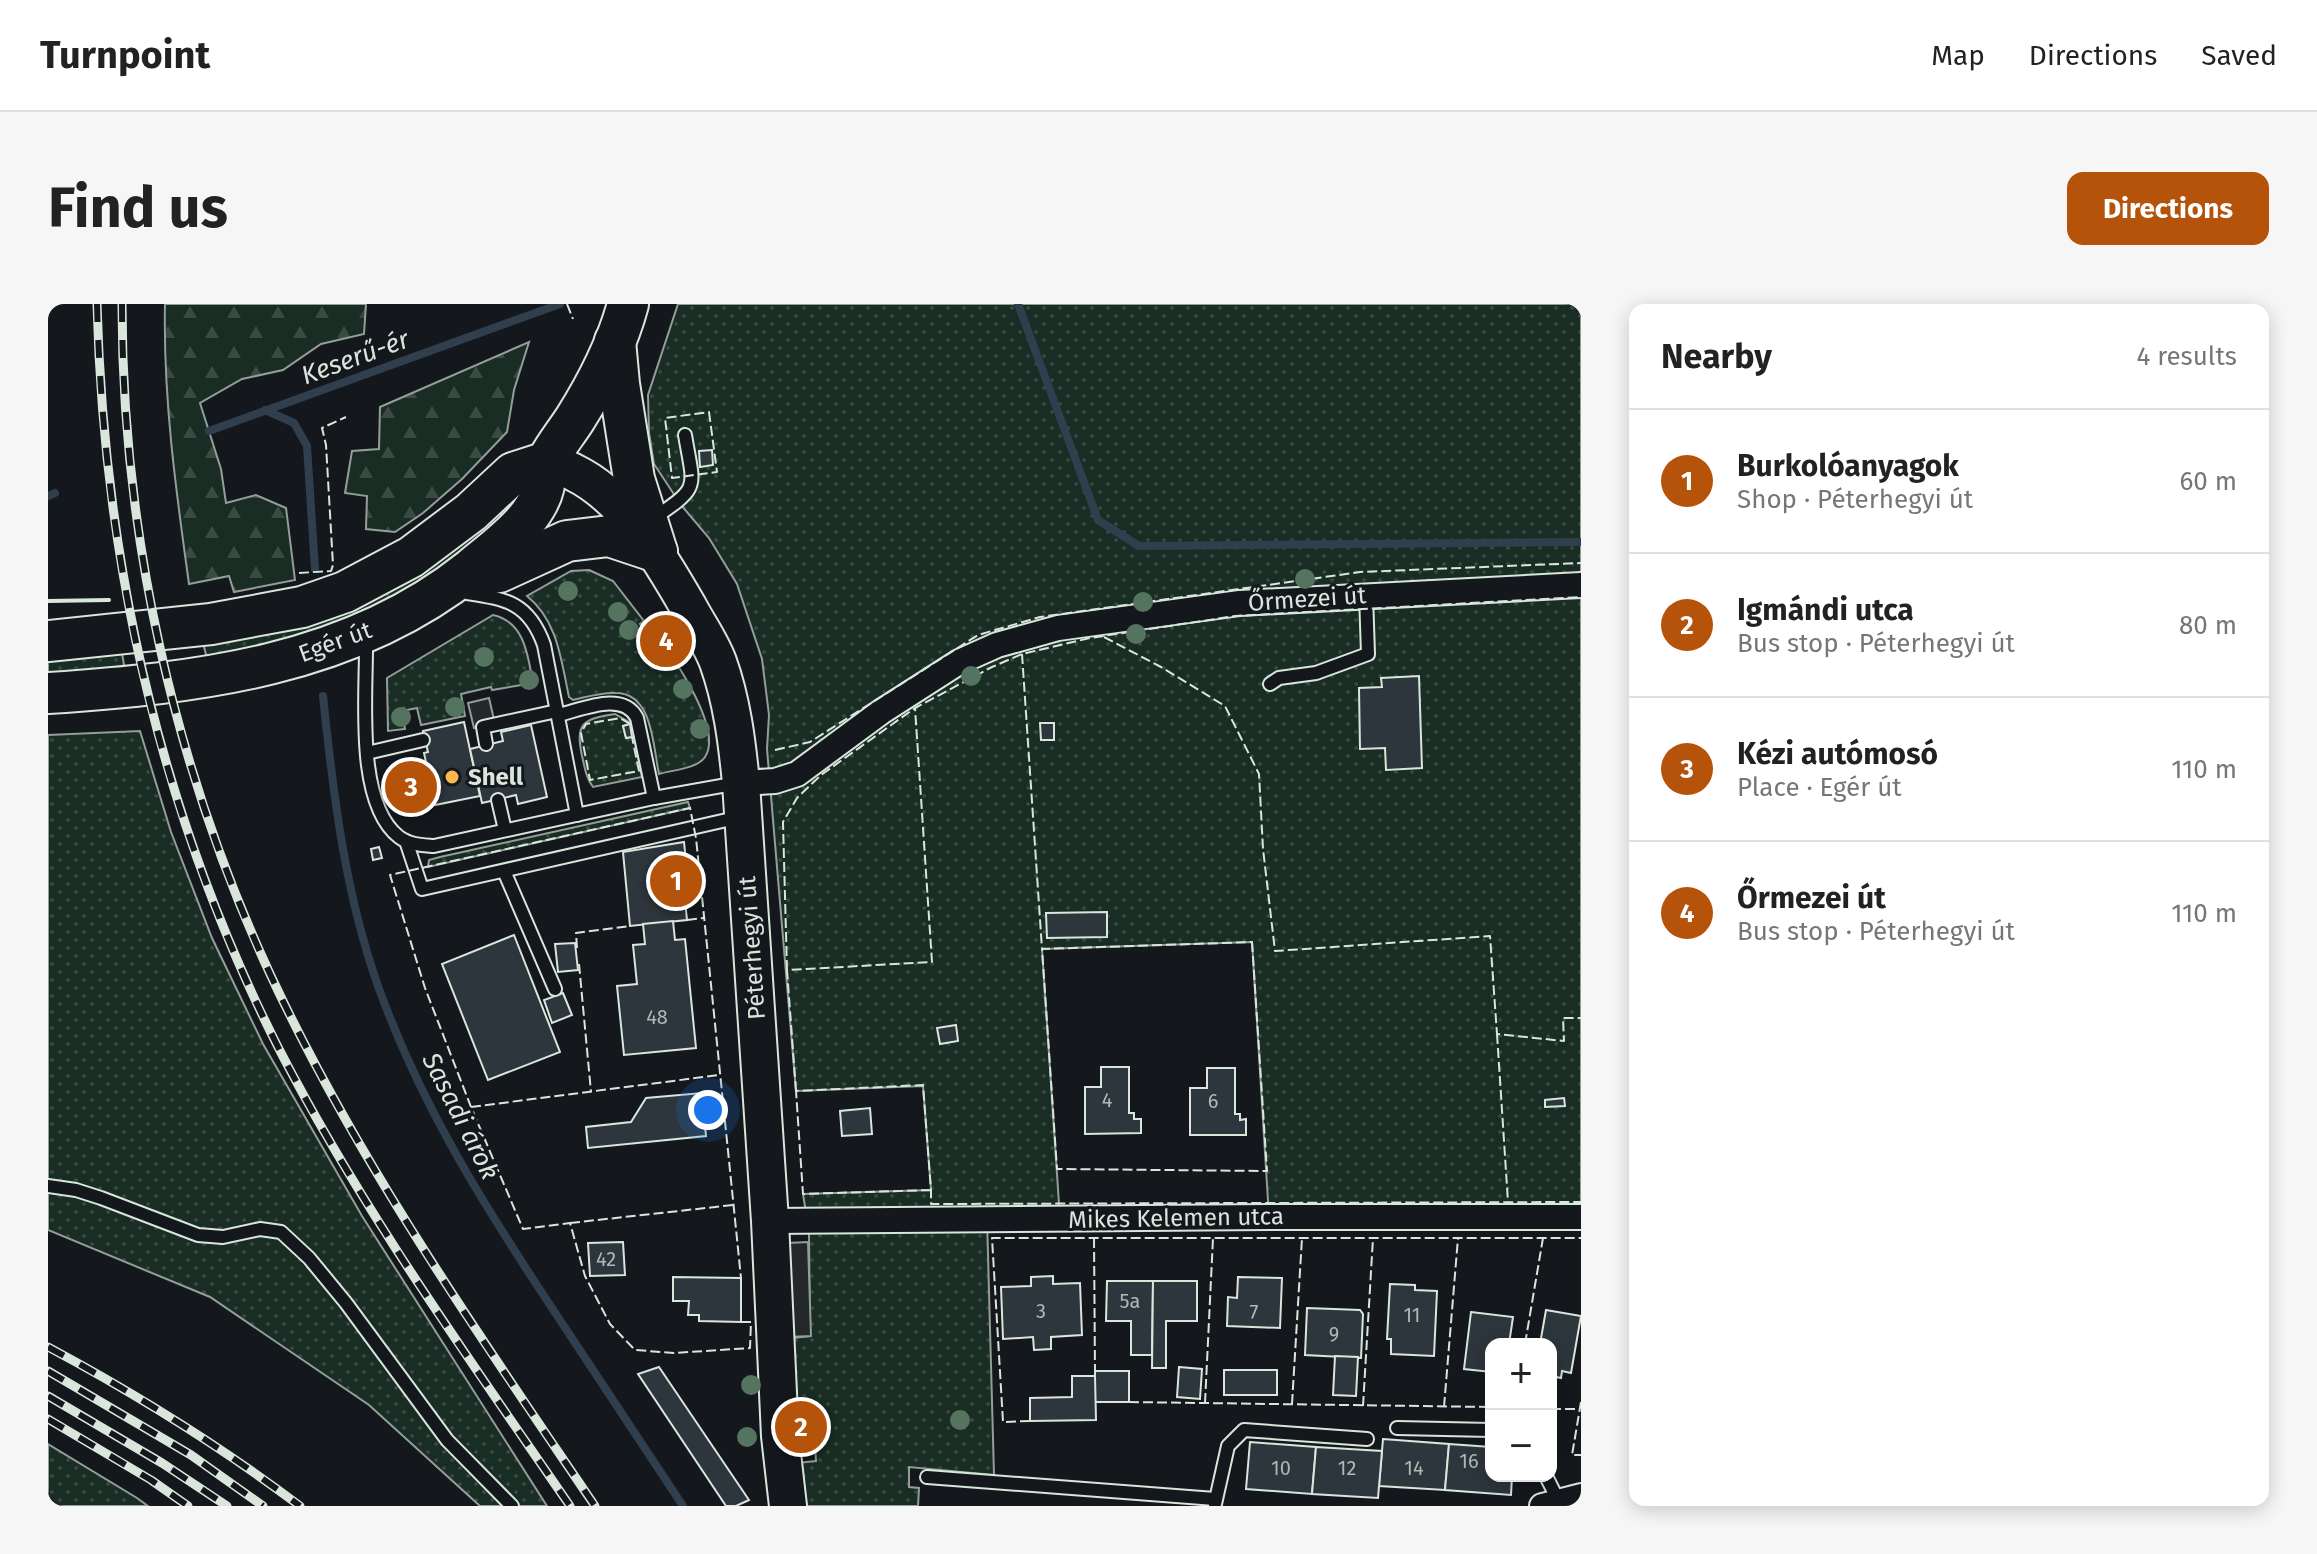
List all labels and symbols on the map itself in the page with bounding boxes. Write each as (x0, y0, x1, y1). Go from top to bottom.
water label: Keserű-ér (297, 323, 414, 391)
street label: Őrmezei út (1247, 579, 1367, 617)
pin: 4 (640, 611, 692, 671)
street label: Egér út (295, 616, 376, 668)
pin: 3 (385, 757, 437, 817)
place label: Shell (468, 763, 524, 791)
marker: Shell (443, 768, 461, 786)
pin: 1 (650, 851, 702, 911)
street label: Péterhegyi út (733, 875, 771, 1021)
house number: 48 (646, 1005, 668, 1029)
water label: Sasadi árok (415, 1047, 506, 1185)
house number: 4 (1102, 1088, 1113, 1112)
house number: 6 (1208, 1089, 1218, 1113)
your location (688, 1090, 728, 1130)
street label: Mikes Kelemen utca (1068, 1202, 1284, 1234)
house number: 42 (596, 1247, 616, 1271)
house number: 5a (1120, 1289, 1140, 1313)
house number: 3 (1036, 1299, 1046, 1323)
house number: 7 (1250, 1300, 1259, 1324)
house number: 11 (1403, 1303, 1421, 1327)
house number: 9 (1329, 1322, 1339, 1346)
pin: 2 (775, 1397, 827, 1457)
house number: 16 (1459, 1449, 1479, 1473)
house number: 10 (1271, 1456, 1291, 1480)
house number: 12 (1338, 1456, 1356, 1480)
house number: 14 (1404, 1456, 1424, 1480)

